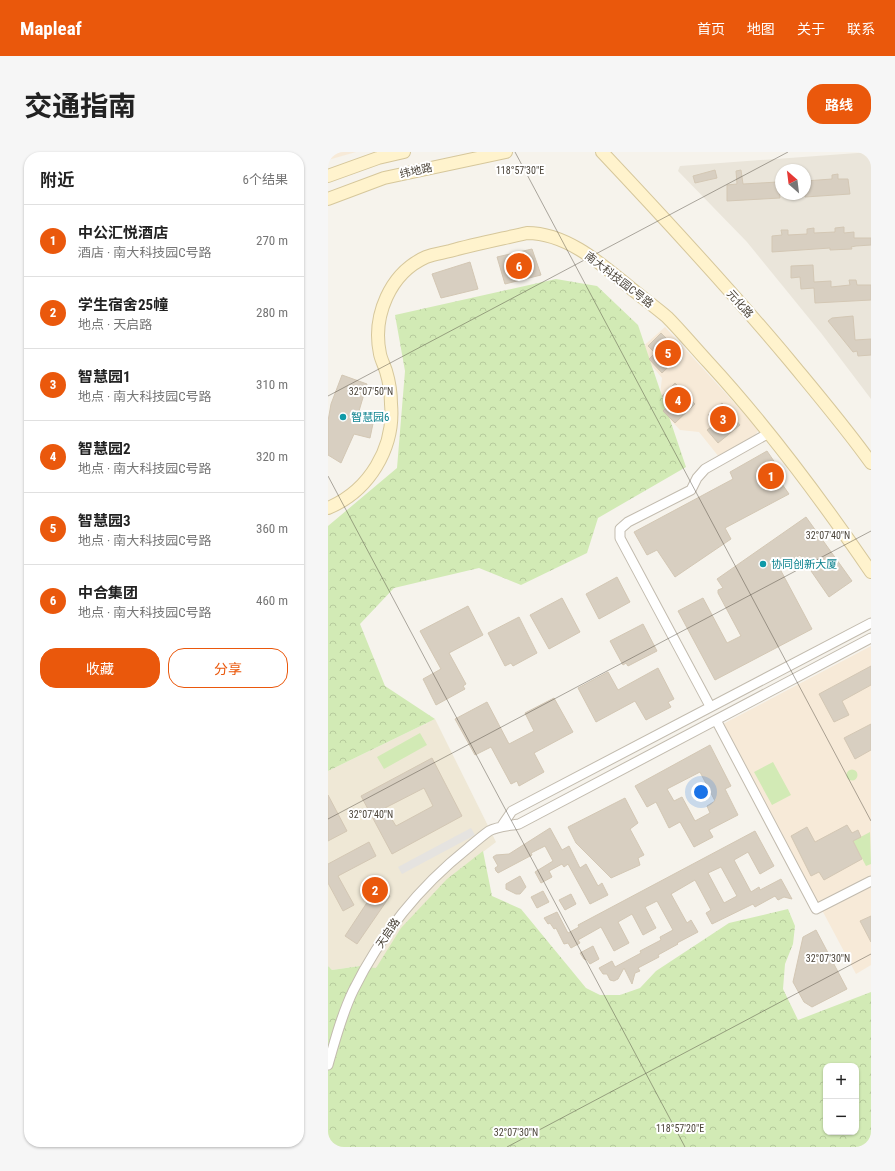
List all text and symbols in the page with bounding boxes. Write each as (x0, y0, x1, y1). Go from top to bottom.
text: Mapleaf (20, 17, 82, 40)
text: 首页 (697, 21, 725, 37)
text: 地图 (747, 21, 775, 37)
text: 关于 (797, 21, 825, 37)
text: 联系 (847, 21, 875, 37)
button: 路线 (807, 84, 871, 124)
text: 交通指南 (24, 90, 136, 123)
street label: 纬地路 (398, 161, 434, 181)
north arrow (775, 164, 811, 200)
text: 118°57'30"E (496, 165, 544, 176)
text: 附近 (40, 170, 74, 190)
text: 6个结果 (243, 172, 288, 187)
text: 中公汇悦酒店 (78, 224, 168, 242)
text: 1 (50, 233, 56, 248)
text: 270 m (256, 233, 288, 248)
text: 酒店 · 南大科技园C号路 (78, 245, 212, 260)
street label: 南大科技园C号路 (582, 249, 656, 311)
pin: 6 (506, 251, 532, 281)
street label: 元化路 (724, 287, 756, 321)
text: 学生宿舍25幢 (78, 296, 168, 314)
text: 2 (50, 305, 56, 320)
text: 280 m (256, 305, 288, 320)
text: 地点 · 天启路 (78, 317, 152, 332)
pin: 5 (655, 338, 681, 368)
text: 智慧园1 (78, 368, 131, 386)
text: 3 (50, 377, 56, 392)
text: 310 m (256, 377, 288, 392)
pin: 4 (665, 385, 691, 415)
text: 32°07'50"N (349, 386, 393, 397)
text: 地点 · 南大科技园C号路 (78, 389, 212, 404)
pin: 3 (710, 404, 736, 434)
place label: 智慧园6 (351, 411, 389, 424)
marker: 智慧园6 (338, 412, 348, 422)
text: 智慧园2 (78, 440, 131, 458)
text: 4 (50, 449, 56, 464)
text: 320 m (256, 449, 288, 464)
text: 地点 · 南大科技园C号路 (78, 461, 212, 476)
pin: 1 (758, 461, 784, 491)
text: 智慧园3 (78, 512, 131, 530)
text: 5 (50, 521, 56, 536)
text: 360 m (256, 521, 288, 536)
text: 32°07'40"N (806, 530, 850, 541)
text: 地点 · 南大科技园C号路 (78, 533, 212, 548)
place label: 协同创新大厦 (771, 558, 837, 571)
marker: 协同创新大厦 (758, 559, 768, 569)
text: 中合集团 (78, 584, 138, 602)
text: 6 (50, 593, 56, 608)
text: 460 m (256, 593, 288, 608)
text: 地点 · 南大科技园C号路 (78, 605, 212, 620)
button: 收藏 (40, 648, 160, 688)
button: 分享 (168, 648, 288, 688)
your location (691, 782, 711, 802)
text: 32°07'40"N (349, 809, 393, 820)
pin: 2 (362, 875, 388, 905)
street label: 天启路 (373, 916, 403, 950)
text: 32°07'30"N (806, 953, 850, 964)
map controls (823, 1063, 859, 1135)
button: + (823, 1063, 859, 1099)
button: − (823, 1099, 859, 1135)
text: 118°57'20"E (656, 1123, 704, 1134)
text: 32°07'30"N (494, 1127, 538, 1138)

